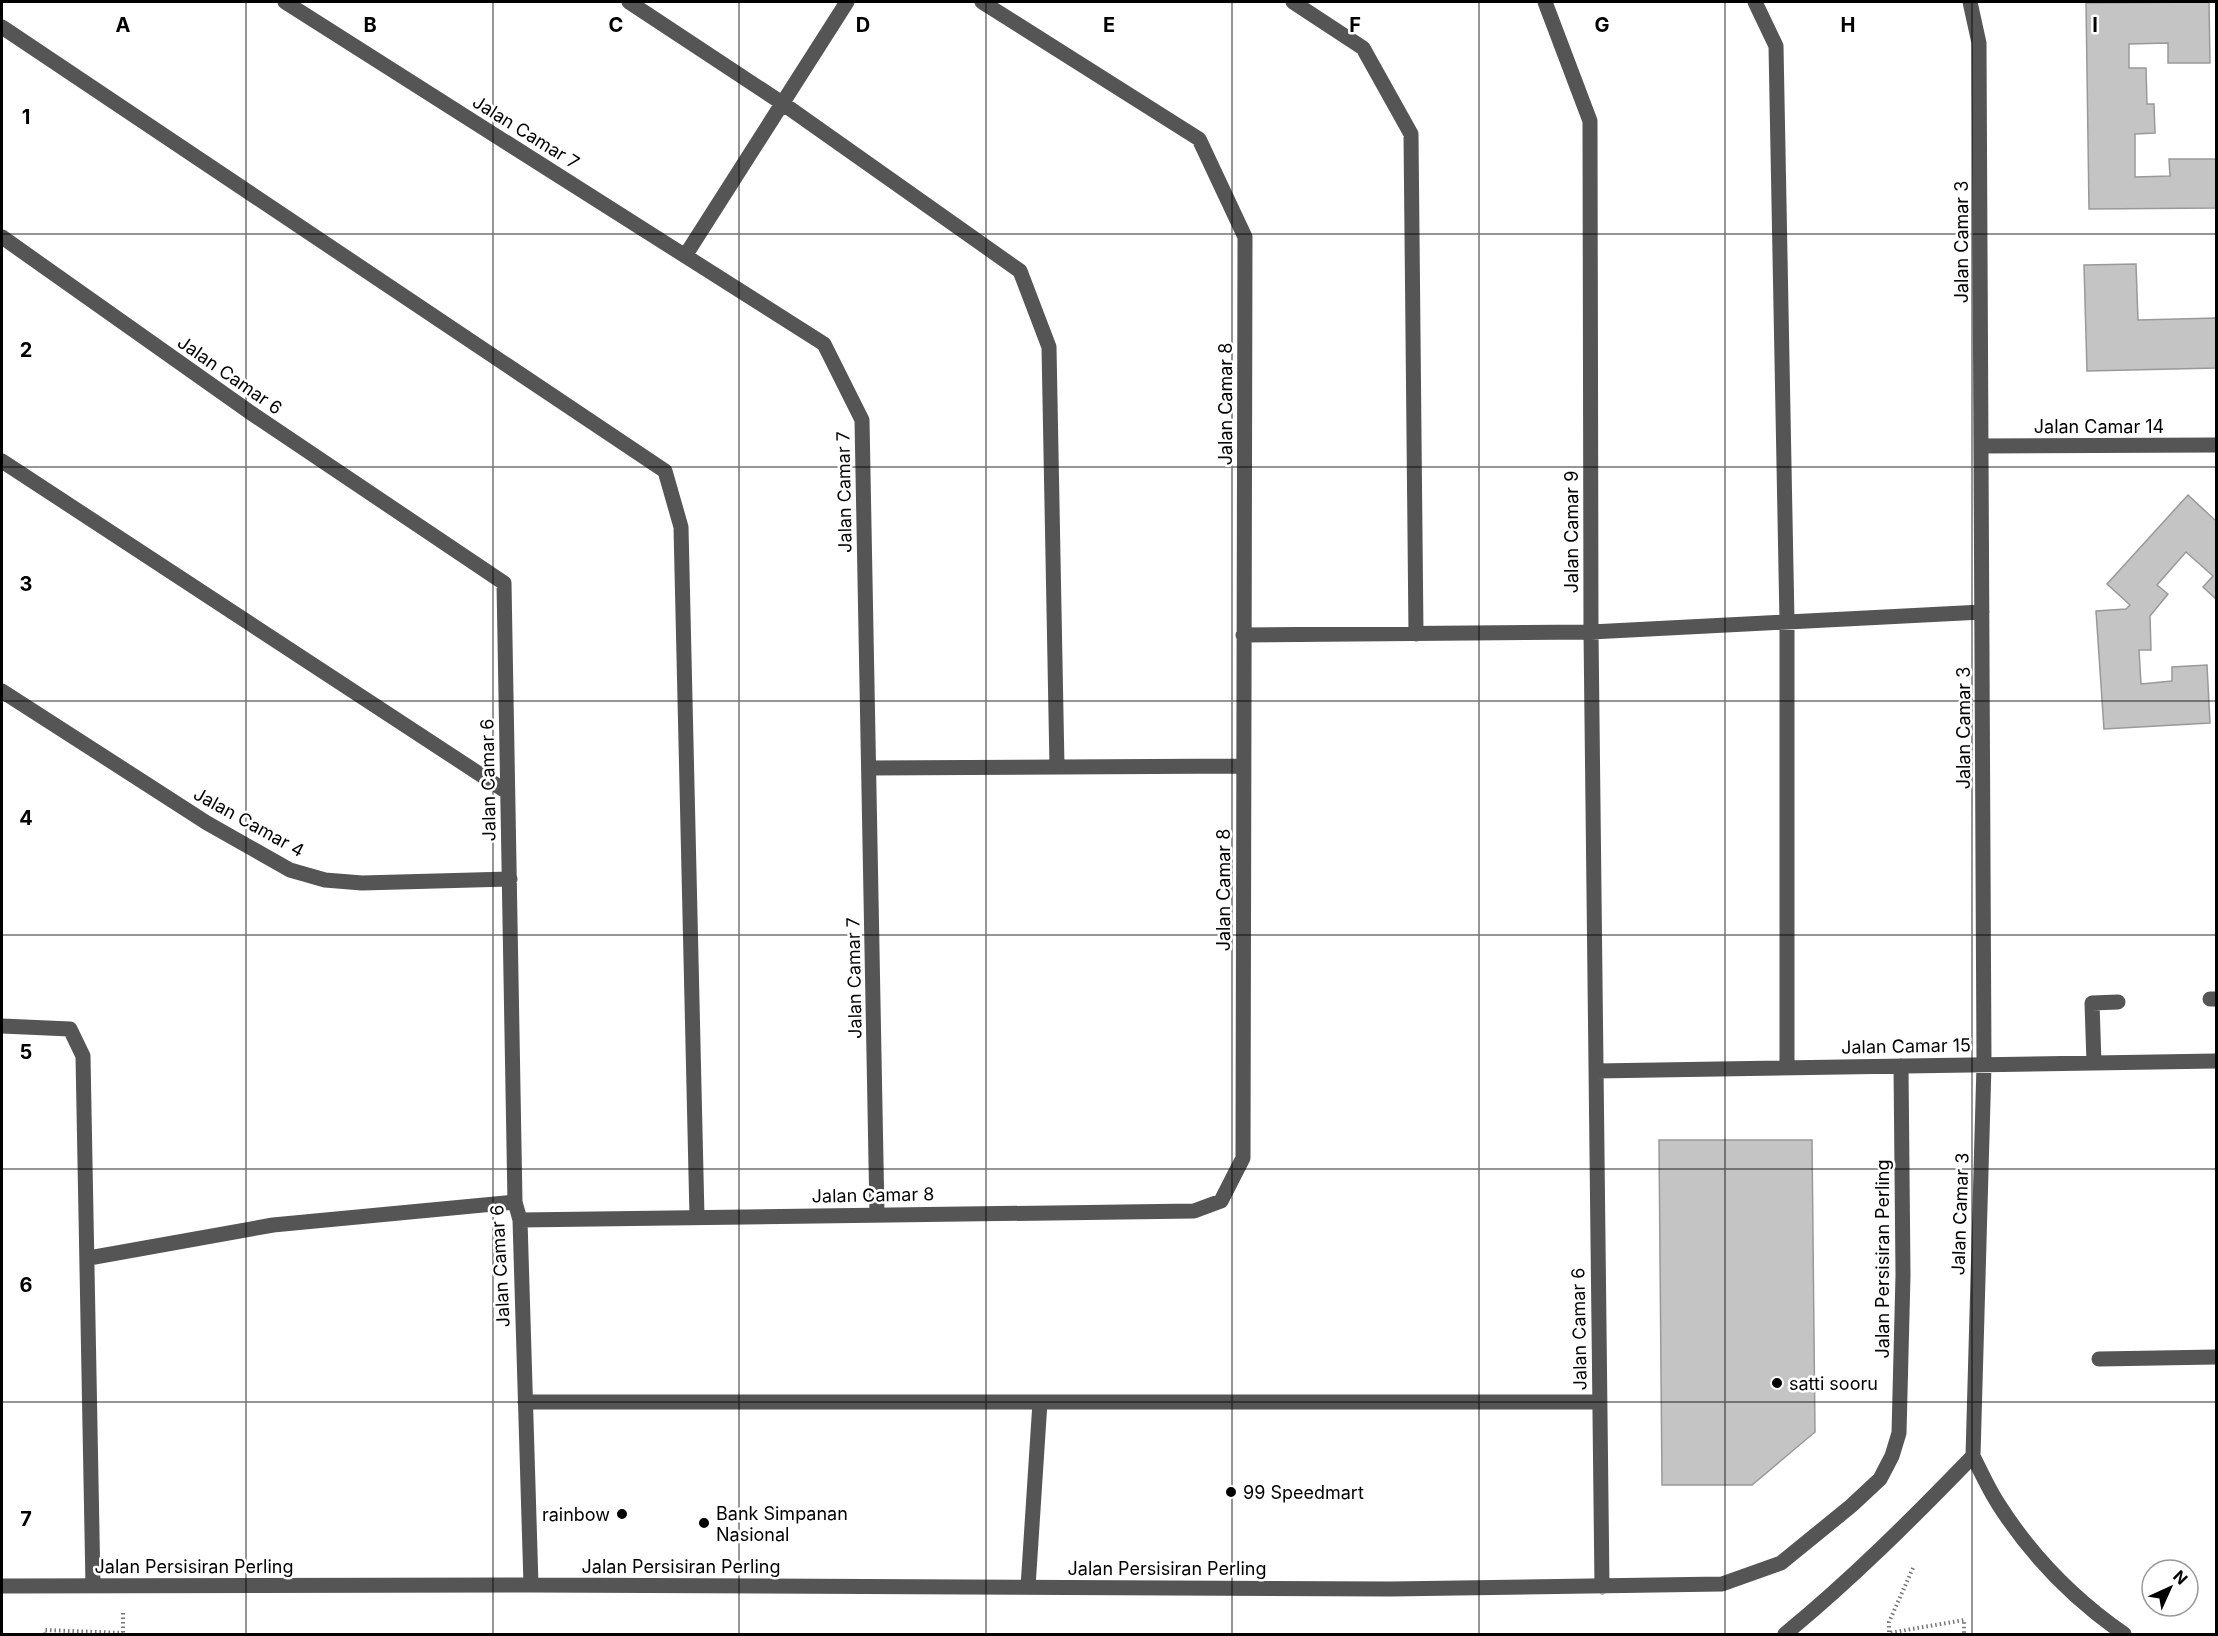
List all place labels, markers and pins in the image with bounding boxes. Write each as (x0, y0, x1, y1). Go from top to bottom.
place label: satti sooru (1789, 1373, 1878, 1394)
marker: satti sooru (1770, 1376, 1784, 1390)
place label: 99 Speedmart (1243, 1482, 1364, 1503)
marker: 99 Speedmart (1224, 1485, 1238, 1499)
place label: Bank Simpanan Nasional (716, 1503, 848, 1545)
place label: rainbow (542, 1504, 610, 1525)
marker: rainbow (615, 1507, 629, 1521)
marker: Bank Simpanan Nasional (697, 1516, 711, 1530)

